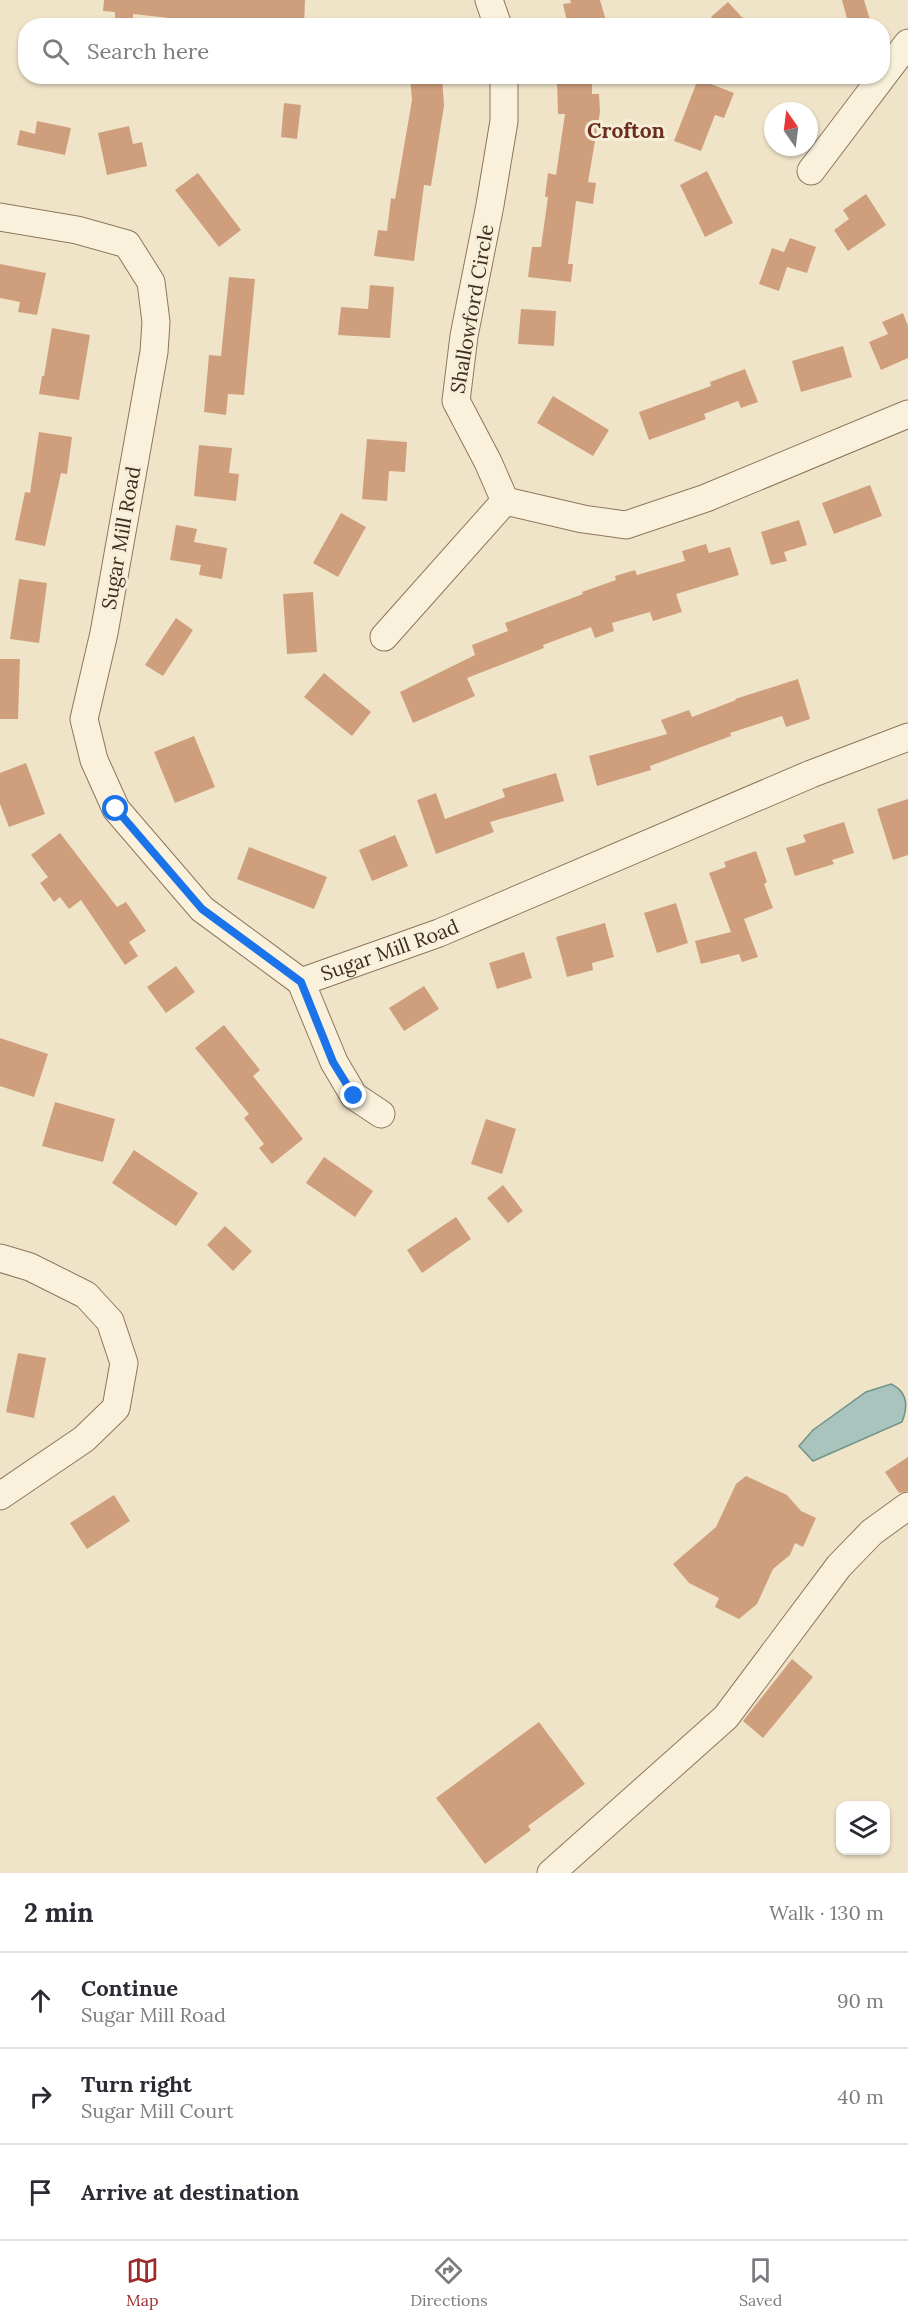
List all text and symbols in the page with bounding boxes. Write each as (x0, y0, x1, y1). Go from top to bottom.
search box (18, 18, 890, 84)
icon: search (39, 35, 72, 68)
text: Search here (87, 37, 209, 65)
north arrow (764, 102, 818, 156)
district label: Crofton (587, 117, 665, 144)
street label: Shallowford Circle (444, 222, 499, 395)
street label: Sugar Mill Road (96, 464, 145, 611)
route start (102, 795, 128, 821)
street label: Sugar Mill Road (317, 913, 462, 986)
route end (340, 1082, 366, 1108)
map controls (836, 1801, 890, 1855)
button: layers (836, 1801, 890, 1855)
text: 2 min (24, 1896, 94, 1929)
text: Walk · 130 m (769, 1900, 884, 1925)
text: Continue (81, 1974, 178, 2002)
icon: ahead (24, 1984, 57, 2017)
text: 90 m (837, 1988, 884, 2013)
text: Sugar Mill Road (81, 2002, 226, 2027)
text: Turn right (81, 2070, 192, 2098)
icon: right (24, 2080, 57, 2113)
text: 40 m (838, 2084, 884, 2109)
text: Sugar Mill Court (81, 2098, 234, 2123)
icon: arrive (24, 2176, 57, 2209)
text: Arrive at destination (81, 2178, 299, 2206)
tab: Map (126, 2254, 159, 2310)
tab: Directions (410, 2254, 488, 2310)
tab: Saved (739, 2254, 782, 2310)

